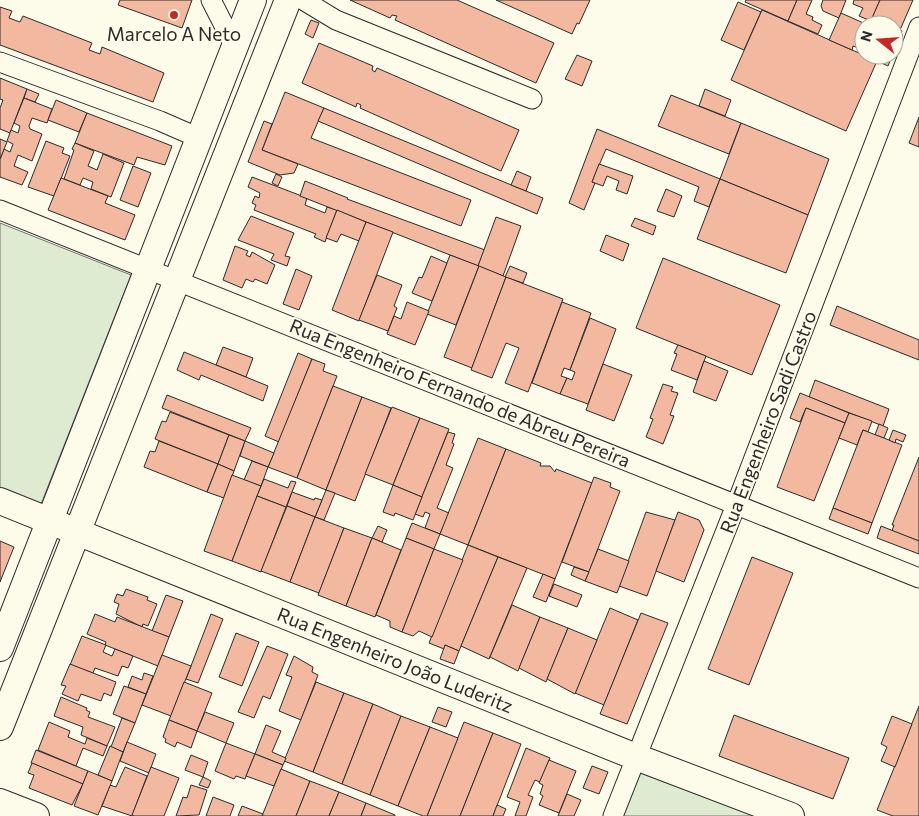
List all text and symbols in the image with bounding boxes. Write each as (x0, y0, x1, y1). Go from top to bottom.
marker: Marcelo A Neto (168, 9, 180, 21)
north arrow (854, 15, 904, 65)
place label: Marcelo A Neto (107, 22, 241, 45)
text: N (856, 29, 876, 44)
street label: Rua Engenheiro Sadi Castro (714, 307, 821, 536)
street label: Rua Engenheiro Fernando de Abreu Pereira (286, 313, 634, 472)
street label: Rua Engenheiro João Luderitz (274, 602, 517, 717)

